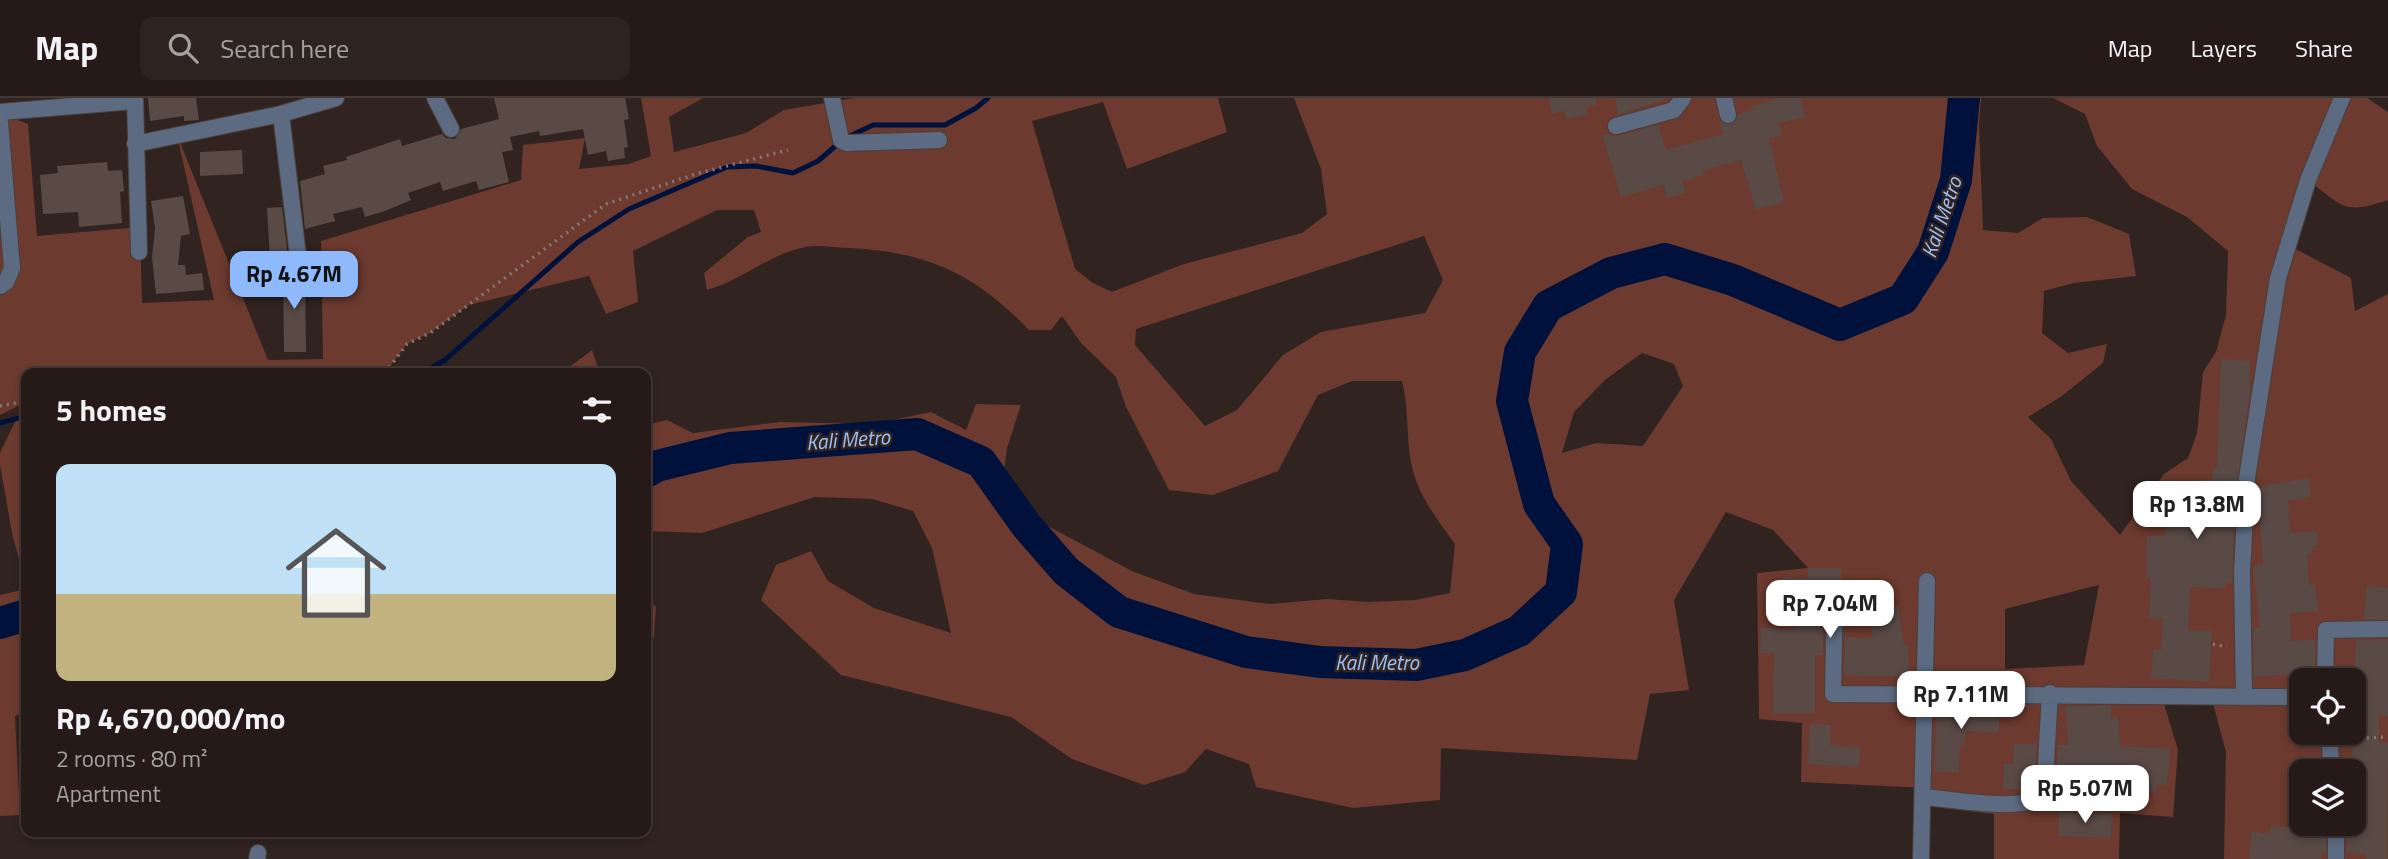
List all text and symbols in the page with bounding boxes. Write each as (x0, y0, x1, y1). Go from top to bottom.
search box (140, 17, 630, 80)
text: Map (35, 23, 98, 73)
icon: search (164, 29, 202, 67)
text: Search here (220, 29, 349, 68)
text: Map (2108, 30, 2153, 66)
text: Layers (2191, 30, 2257, 66)
text: Share (2295, 30, 2353, 66)
water label: Kali Metro (1912, 172, 1970, 262)
pin: Rp 4.67M (222, 252, 366, 311)
text: Rp 4.67M (246, 256, 342, 291)
text: 5 homes (56, 387, 167, 433)
icon: filters (578, 391, 616, 429)
water label: Kali Metro (805, 420, 892, 458)
pin: Rp 13.8M (2125, 482, 2269, 541)
text: Rp 13.8M (2149, 486, 2245, 521)
icon: home (273, 510, 399, 636)
pin: Rp 7.04M (1758, 580, 1902, 640)
text: Rp 7.04M (1782, 585, 1878, 620)
water label: Kali Metro (1335, 646, 1420, 678)
map controls (2289, 668, 2366, 836)
button: locate (2289, 668, 2366, 745)
pin: Rp 7.11M (1889, 672, 2033, 731)
text: Rp 7.11M (1913, 676, 2009, 711)
text: Rp 4,670,000/mo (56, 695, 285, 741)
text: 2 rooms · 80 m² (56, 741, 207, 776)
button: layers (2289, 759, 2366, 836)
pin: Rp 5.07M (2013, 766, 2157, 825)
text: Rp 5.07M (2037, 770, 2133, 805)
text: Apartment (56, 776, 161, 811)

